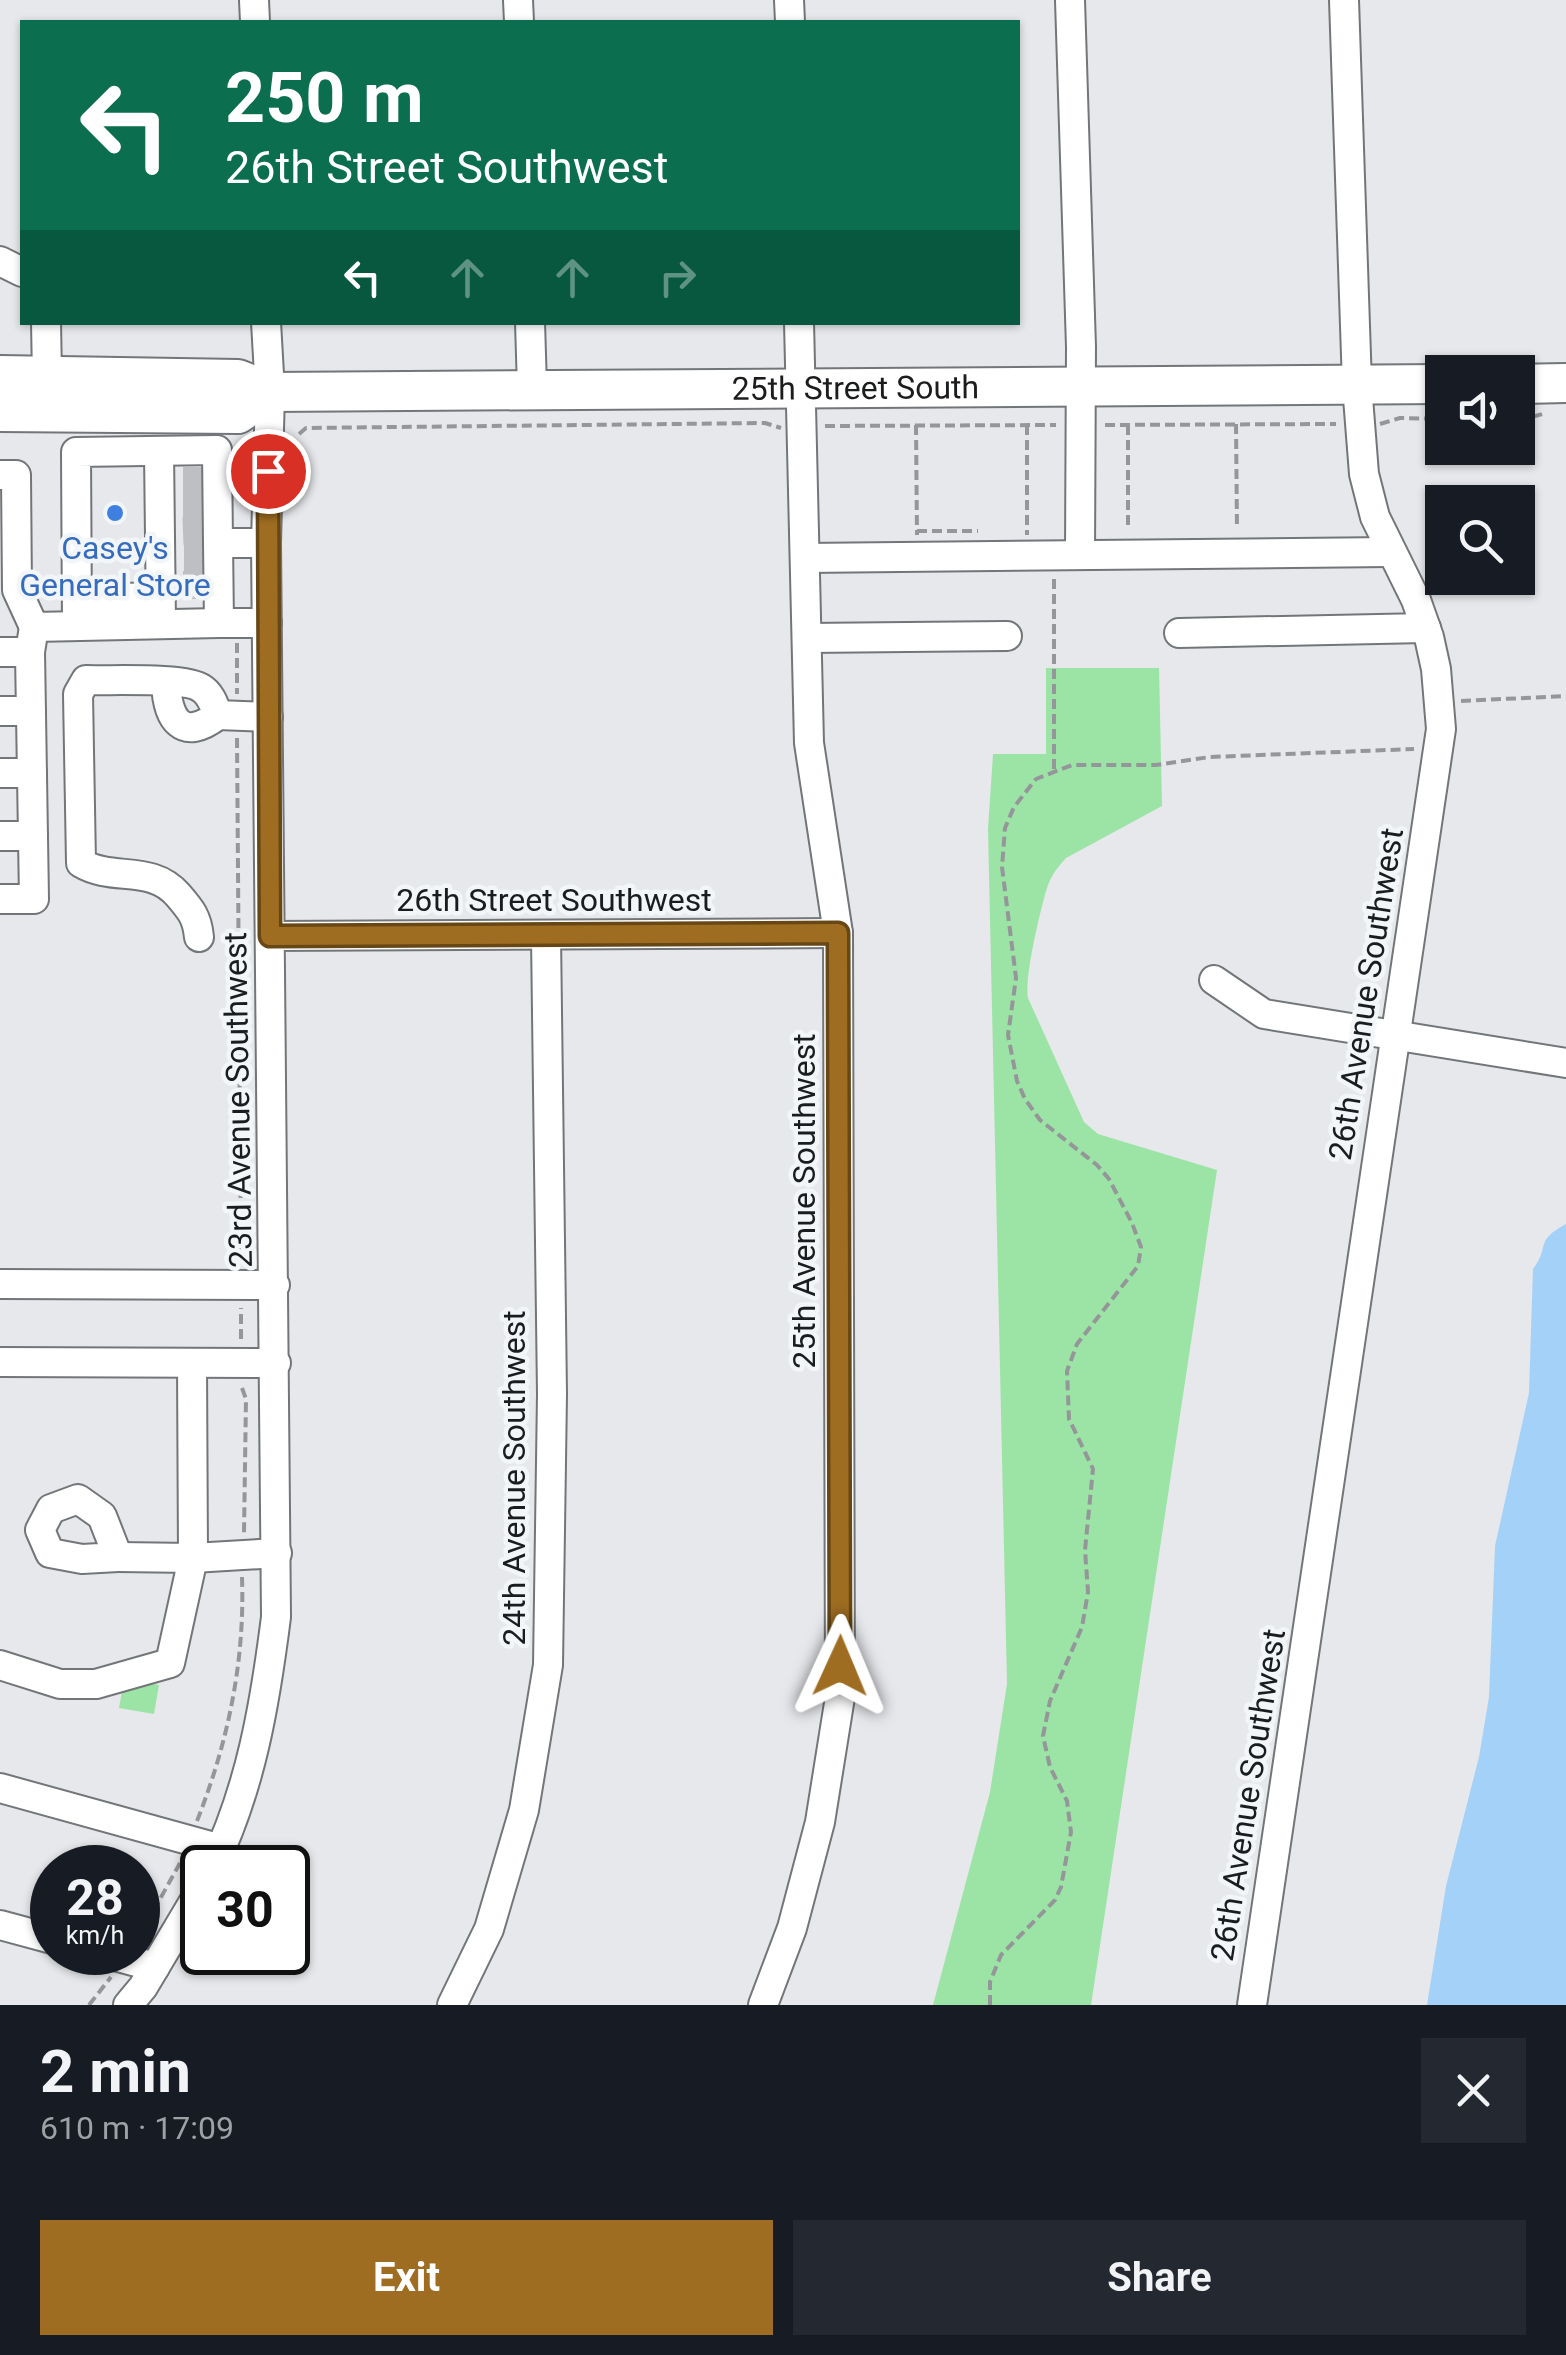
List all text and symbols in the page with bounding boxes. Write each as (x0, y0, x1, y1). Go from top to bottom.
text: 250 m (225, 57, 424, 139)
icon: left (60, 60, 190, 190)
text: 26th Street Southwest (225, 141, 668, 194)
icon: left (335, 250, 390, 305)
icon: ahead (440, 250, 495, 305)
icon: ahead (545, 250, 600, 305)
icon: right (650, 250, 705, 305)
map controls (1425, 355, 1535, 595)
button: sound (1425, 355, 1535, 465)
street label: 25th Street South (732, 368, 979, 408)
pin (226, 429, 311, 514)
icon: arrive (241, 444, 296, 499)
button: search (1425, 485, 1535, 595)
marker: Casey's General Store (104, 502, 126, 524)
place label: Casey's General Store (19, 529, 211, 604)
street label: 26th Avenue Southwest (1321, 825, 1411, 1163)
street label: 26th Street Southwest (396, 881, 712, 919)
street label: 23rd Avenue Southwest (216, 932, 260, 1268)
street label: 25th Avenue Southwest (785, 1033, 823, 1369)
street label: 24th Avenue Southwest (495, 1310, 533, 1646)
position arrow (788, 1614, 892, 1718)
street label: 26th Avenue Southwest (1203, 1626, 1293, 1964)
speed limit sign: 30 (180, 1845, 310, 1975)
text: 28 (66, 1869, 124, 1927)
text: km/h (66, 1921, 124, 1950)
text: 2 min (40, 2036, 191, 2107)
button: close (1421, 2038, 1526, 2143)
text: 610 m · 17:09 (40, 2109, 234, 2147)
button: Exit (40, 2220, 773, 2335)
button: Share (793, 2220, 1526, 2335)

